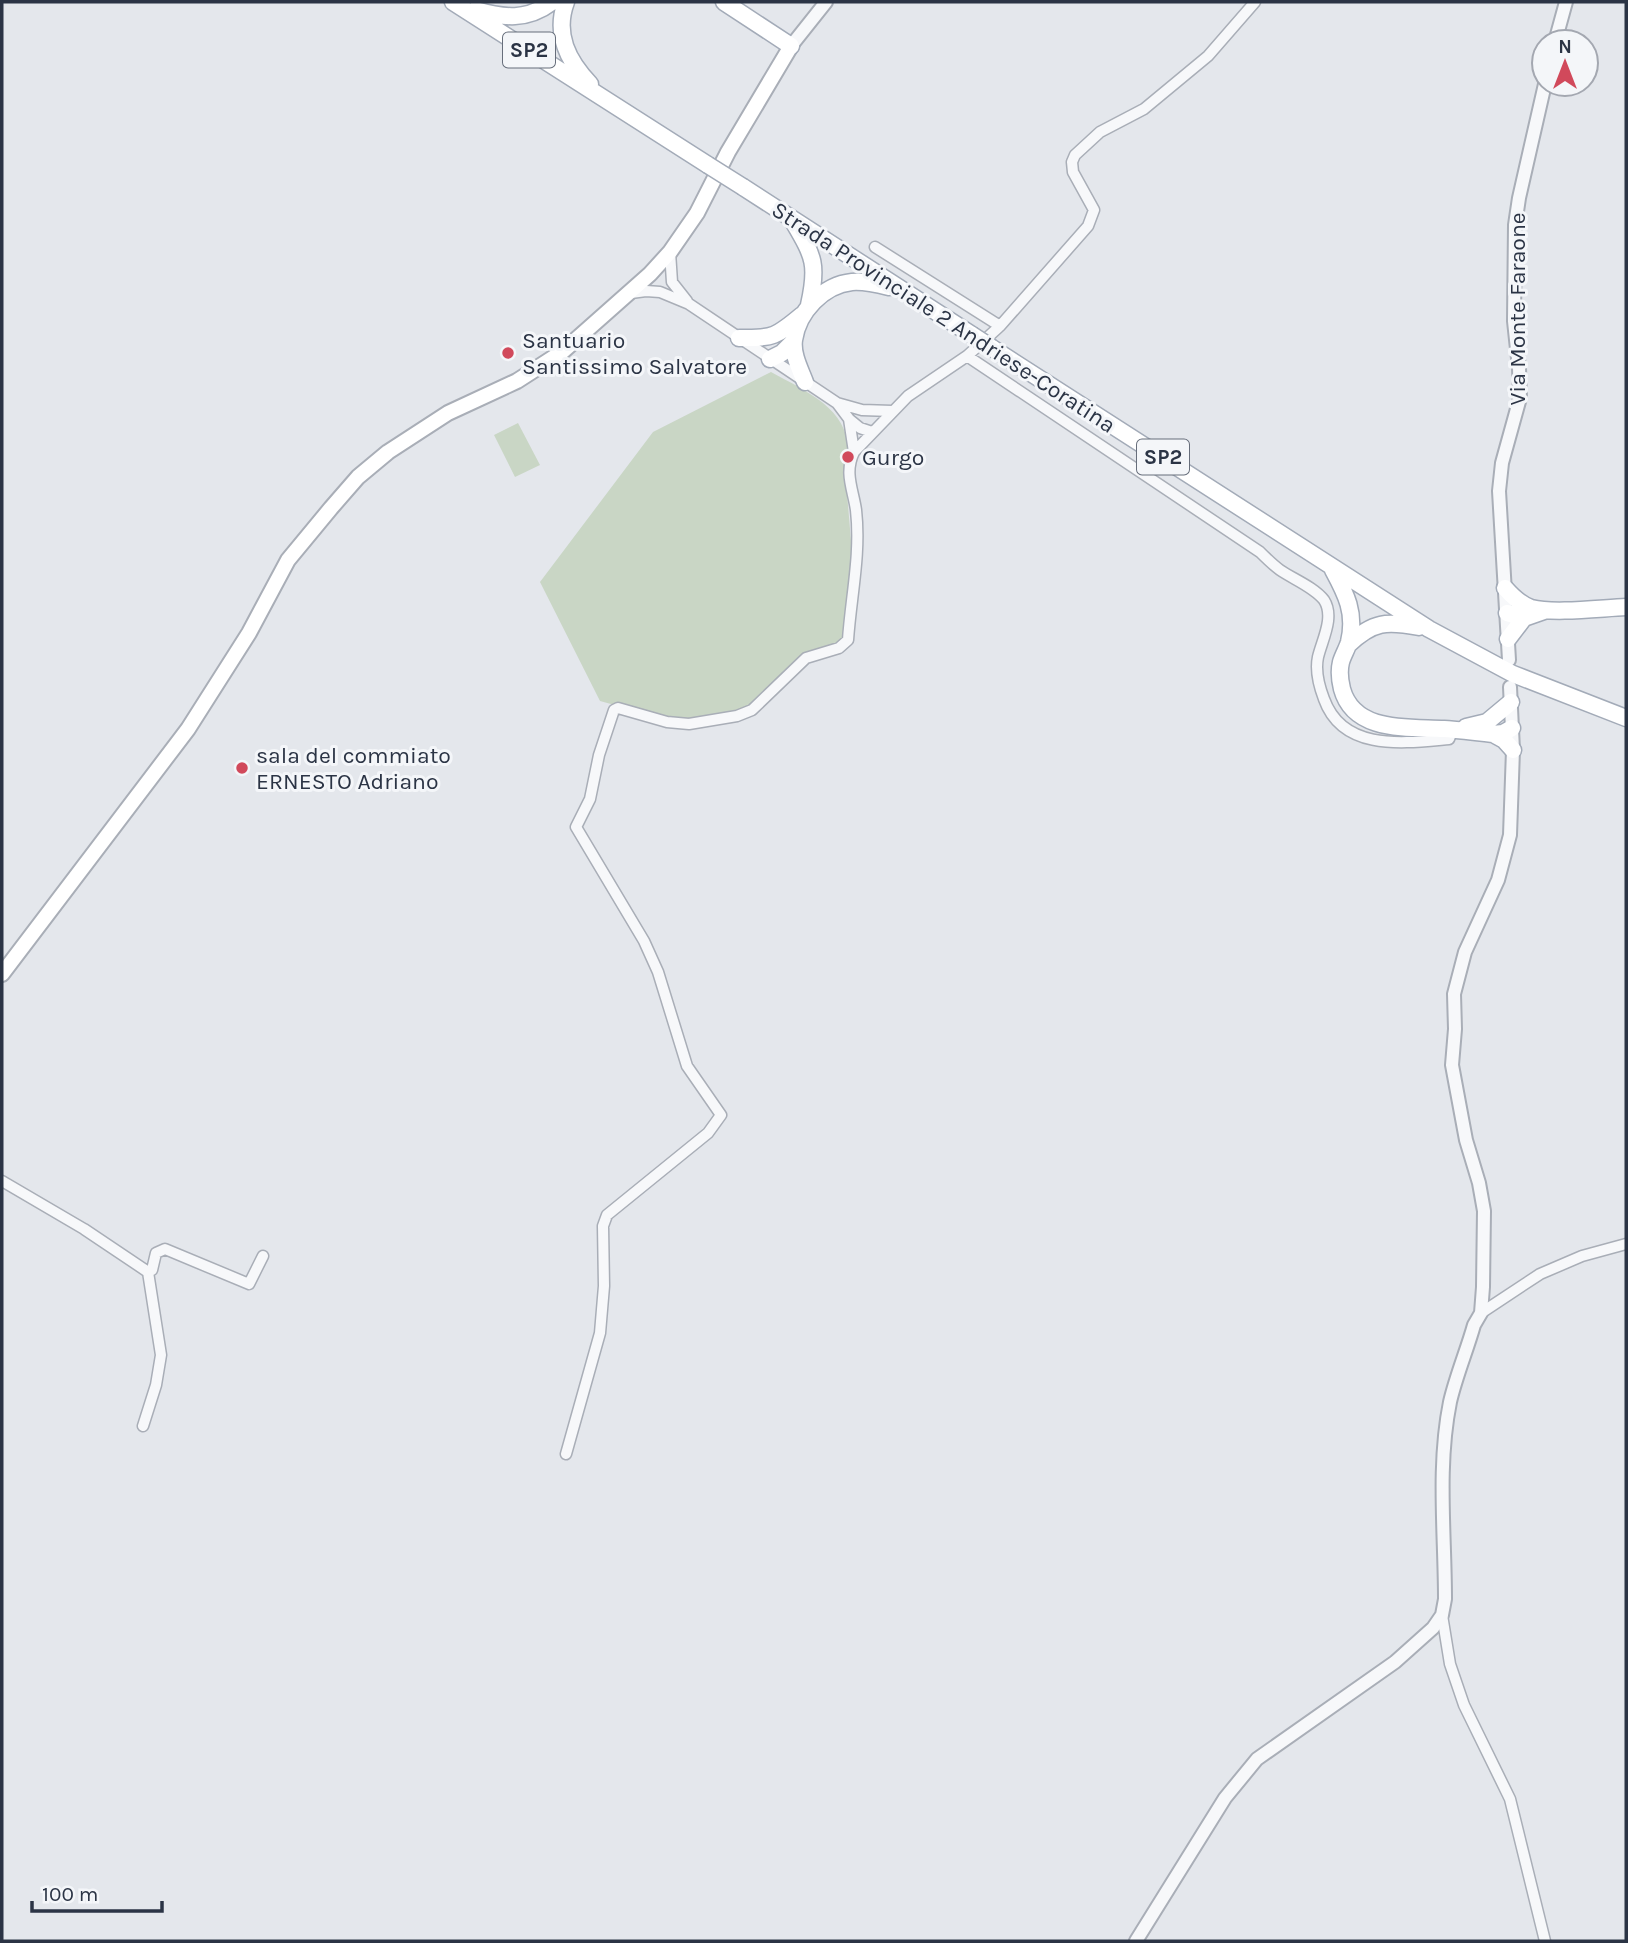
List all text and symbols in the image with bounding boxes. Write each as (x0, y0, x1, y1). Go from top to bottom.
north arrow (1530, 28, 1600, 98)
road number: SP2 (503, 32, 555, 68)
text: N (1558, 36, 1572, 58)
street label: Strada Provinciale 2 Andriese-Coratina (767, 196, 1121, 439)
street label: Via Monte Faraone (1504, 212, 1531, 406)
place label: Santuario Santissimo Salvatore (522, 327, 747, 380)
marker: Santuario Santissimo Salvatore (500, 345, 516, 361)
road number: SP2 (1137, 440, 1189, 475)
place label: Gurgo (862, 444, 924, 471)
marker: Gurgo (840, 449, 856, 465)
place label: sala del commiato ERNESTO Adriano (256, 742, 451, 795)
marker: sala del commiato ERNESTO Adriano (234, 760, 250, 776)
scale bar (32, 1870, 161, 1914)
text: 100 m (42, 1882, 99, 1906)

